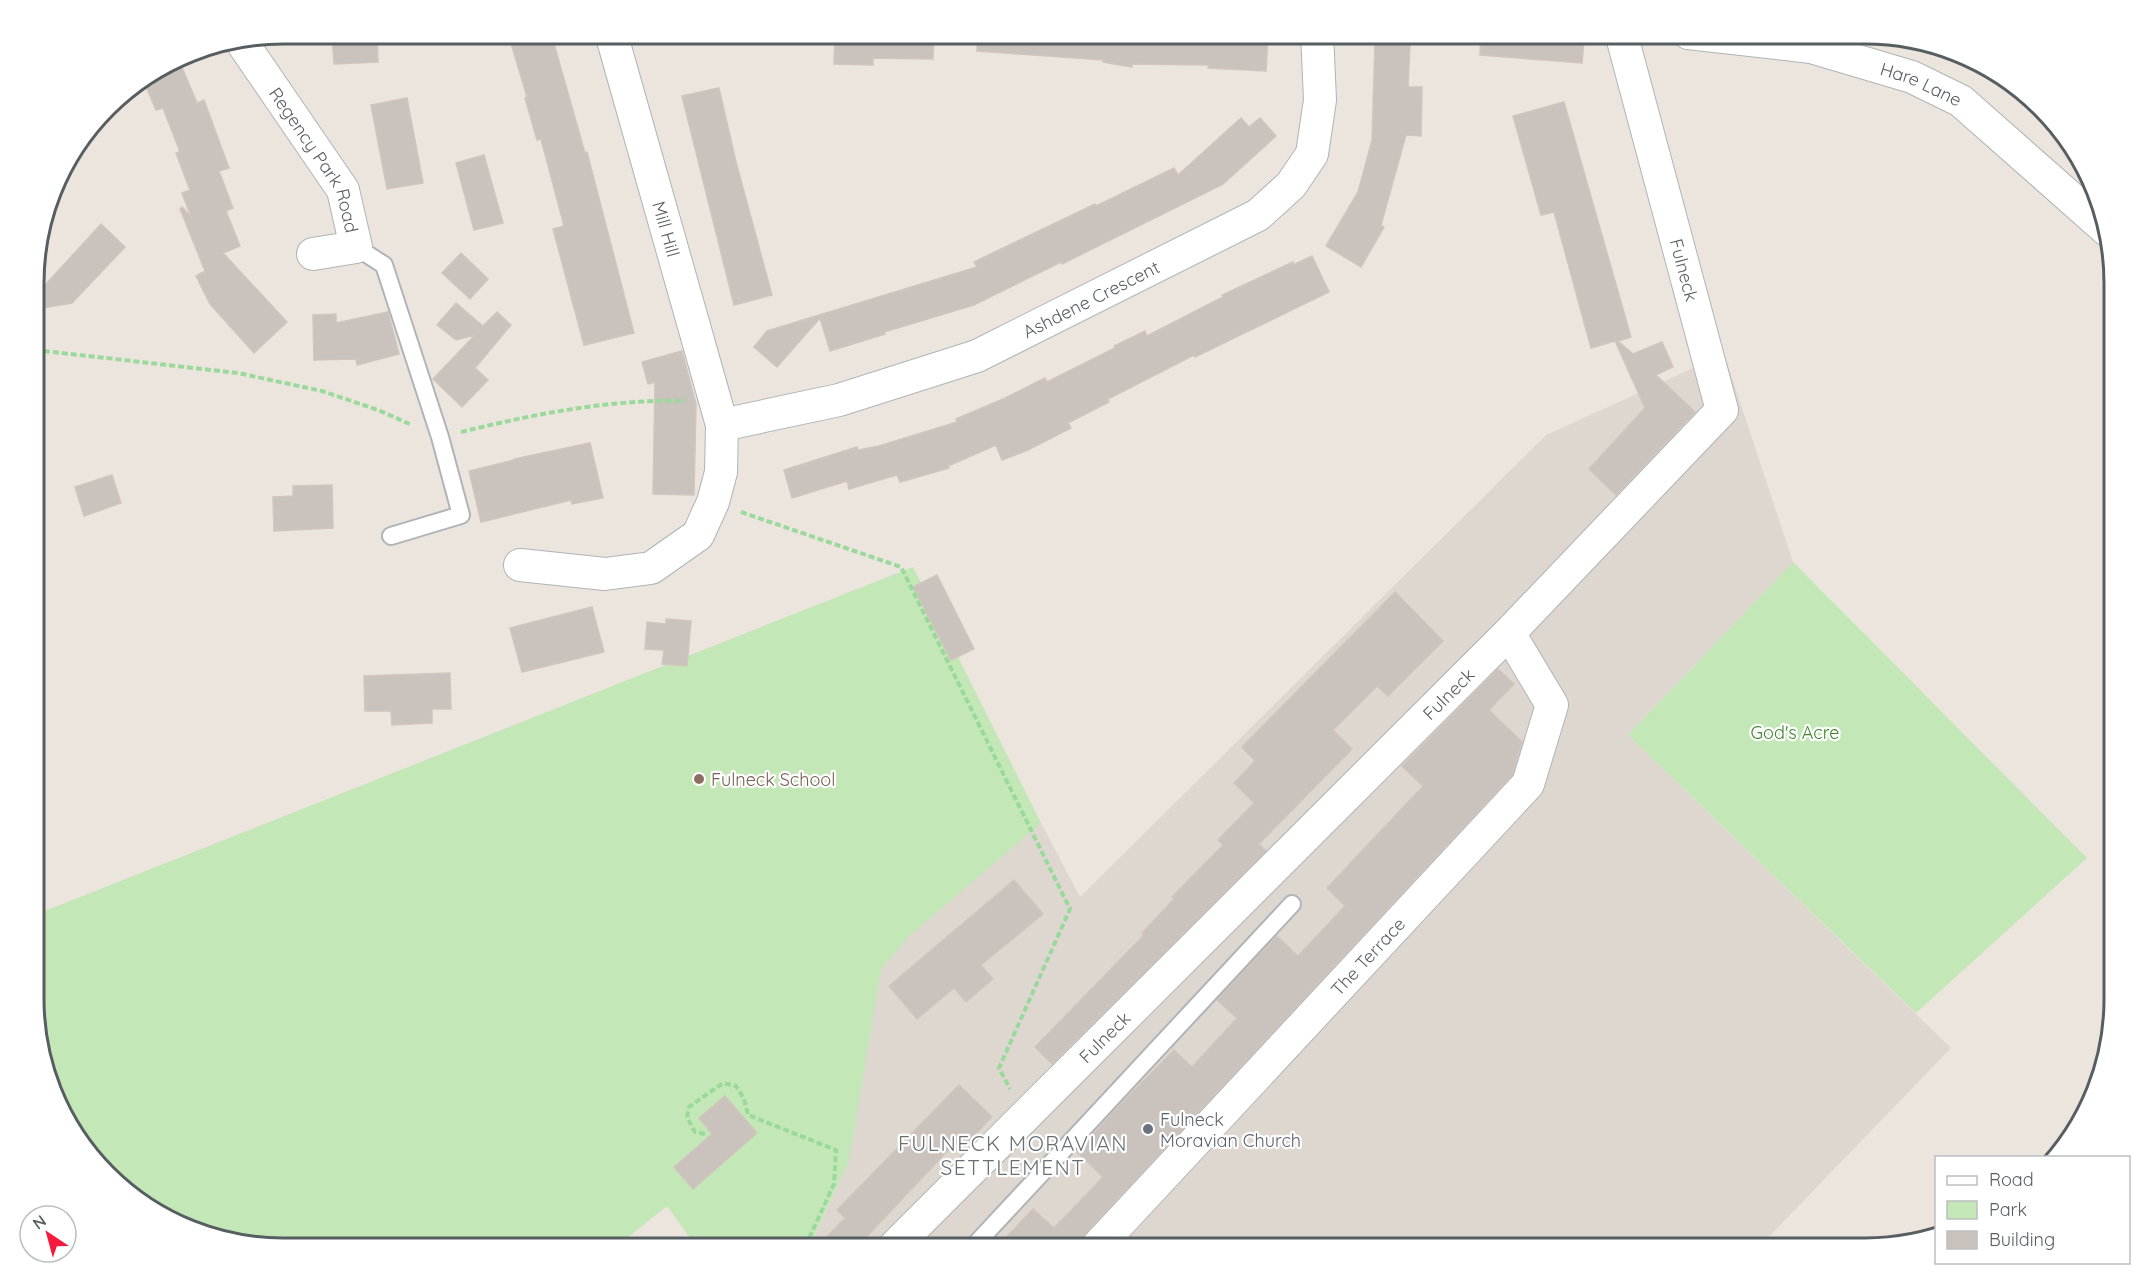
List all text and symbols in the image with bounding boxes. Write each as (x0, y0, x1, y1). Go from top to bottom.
street label: Hare Lane (1878, 57, 1966, 111)
street label: Regency Park Road (264, 82, 364, 235)
street label: Mill Hill (647, 198, 685, 260)
street label: Fulneck (1665, 236, 1703, 304)
street label: Ashdene Crescent (1019, 255, 1163, 343)
street label: Fulneck (1418, 663, 1479, 724)
park label: God's Acre (1751, 721, 1839, 744)
place label: Fulneck School (711, 768, 835, 791)
marker: Fulneck School (692, 772, 706, 786)
street label: The Terrace (1325, 912, 1410, 1000)
street label: Fulneck (1074, 1006, 1135, 1068)
place label: Fulneck Moravian Church (1160, 1108, 1301, 1152)
marker: Fulneck Moravian Church (1141, 1122, 1155, 1136)
district label: FULNECK MORAVIAN SETTLEMENT (898, 1130, 1128, 1180)
legend (1935, 1156, 2130, 1264)
text: Road (1989, 1168, 2034, 1191)
text: Park (1989, 1198, 2027, 1221)
north arrow (18, 1204, 78, 1264)
text: N (29, 1210, 50, 1233)
text: Building (1989, 1228, 2055, 1251)

